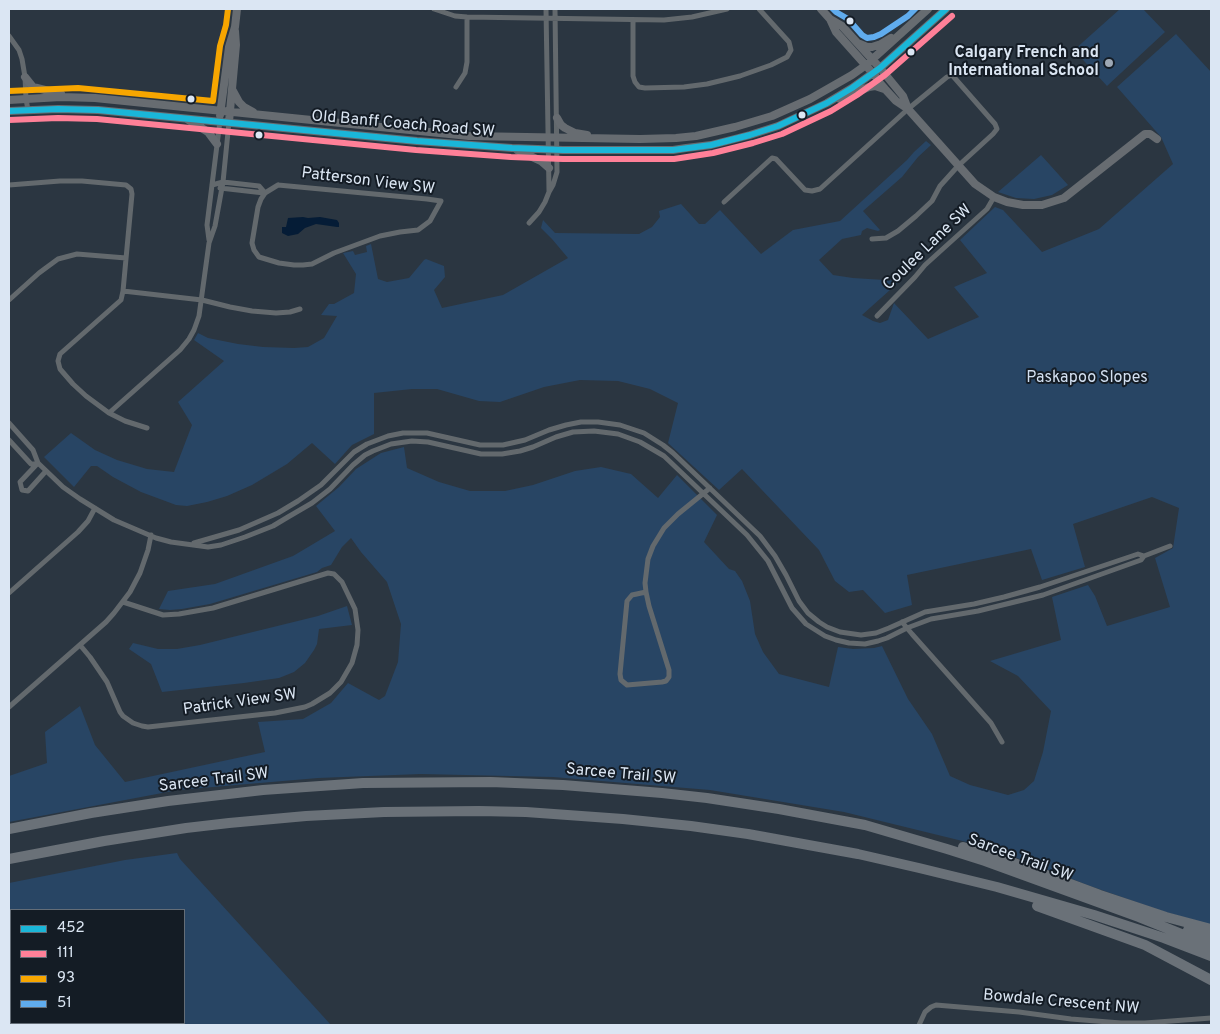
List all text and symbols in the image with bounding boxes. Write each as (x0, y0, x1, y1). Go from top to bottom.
unlabelled marker (845, 16, 855, 26)
place label: Calgary French and International School (948, 44, 1099, 82)
unlabelled marker (906, 47, 916, 57)
marker: Calgary French and International School (1103, 57, 1115, 69)
unlabelled marker (186, 94, 196, 104)
street label: Old Banff Coach Road SW (311, 107, 495, 143)
unlabelled marker (797, 110, 807, 120)
unlabelled marker (254, 130, 264, 140)
street label: Patterson View SW (300, 164, 436, 200)
street label: Coulee Lane SW (880, 201, 976, 295)
park label: Paskapoo Slopes (1026, 369, 1148, 389)
street label: Patrick View SW (182, 686, 298, 720)
street label: Sarcee Trail SW (565, 761, 677, 789)
street label: Sarcee Trail SW (158, 765, 270, 797)
street label: Sarcee Trail SW (965, 831, 1075, 887)
legend (10, 909, 185, 1024)
text: 452 (57, 919, 85, 938)
text: 111 (57, 944, 74, 963)
text: 93 (57, 969, 75, 988)
street label: Bowdale Crescent NW (982, 987, 1140, 1019)
text: 51 (57, 994, 72, 1013)

